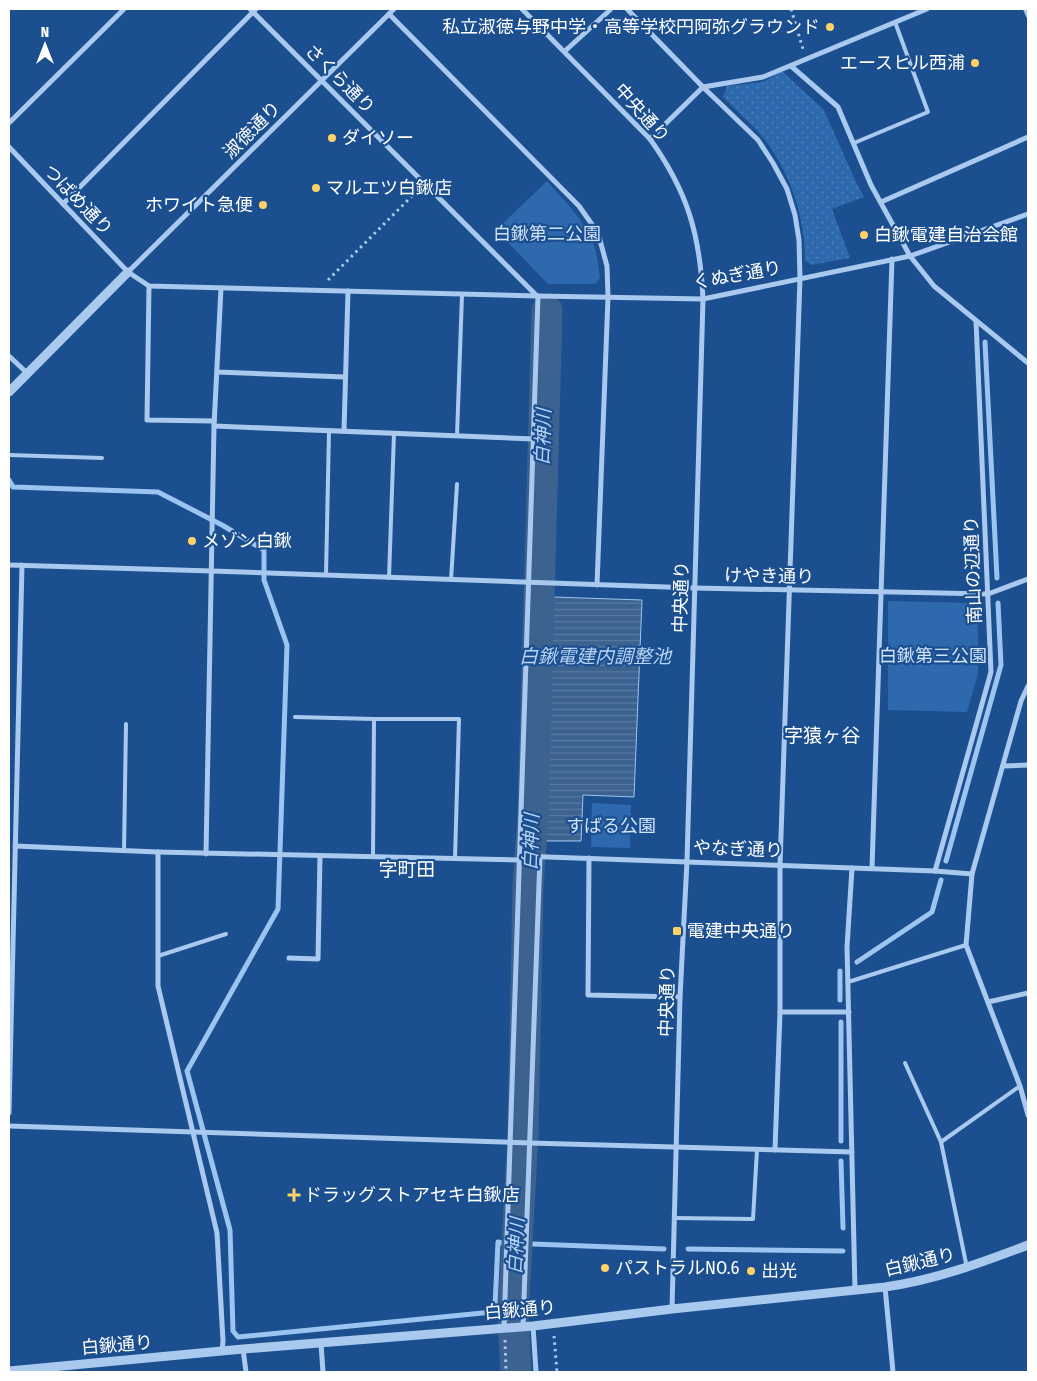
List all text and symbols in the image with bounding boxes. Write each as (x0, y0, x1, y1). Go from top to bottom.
place label: 私立淑徳与野中学・高等学校円阿弥グラウンド (442, 16, 820, 38)
north arrow (20, 20, 70, 70)
marker: 私立淑徳与野中学・高等学校円阿弥グラウンド (824, 21, 836, 33)
text: N (41, 24, 49, 41)
street label: さくら通り (300, 39, 380, 119)
place label: エースヒル西浦 (840, 52, 965, 74)
marker: エースヒル西浦 (969, 57, 981, 69)
street label: 中央通り (610, 79, 674, 147)
street label: 淑徳通り (219, 97, 285, 163)
place label: ダイソー (342, 127, 414, 149)
marker: ダイソー (326, 132, 338, 144)
street label: つばめ通り (39, 160, 117, 240)
place label: マルエツ白鍬店 (326, 177, 452, 199)
marker: マルエツ白鍬店 (310, 182, 322, 194)
place label: ホワイト急便 (145, 194, 253, 216)
marker: ホワイト急便 (257, 199, 269, 211)
park label: 白鍬第二公園 (493, 223, 601, 245)
place label: 白鍬電建自治会館 (874, 224, 1018, 246)
marker: 白鍬電建自治会館 (858, 229, 870, 241)
street label: くぬぎ通り (691, 256, 783, 294)
water label: 白神川 (531, 406, 556, 466)
street label: 南山の辺通り (960, 516, 986, 624)
place label: メゾン白鍬 (202, 530, 292, 552)
marker: メゾン白鍬 (186, 535, 198, 547)
street label: 中央通り (669, 561, 693, 633)
street label: けやき通り (724, 564, 814, 588)
water label: 白鍬電建内調整池 (519, 645, 673, 668)
park label: 白鍬第三公園 (879, 645, 987, 667)
district label: 字猿ヶ谷 (784, 724, 860, 747)
water label: 白神川 (519, 811, 544, 871)
park label: すばる公園 (566, 815, 656, 837)
street label: やなぎ通り (693, 836, 783, 862)
district label: 字町田 (378, 858, 436, 881)
place label: 電建中央通り (687, 920, 795, 942)
marker: 電建中央通り (671, 925, 683, 937)
street label: 中央通り (655, 965, 679, 1037)
place label: ドラッグストアセキ白鍬店 (304, 1184, 520, 1206)
marker: ドラッグストアセキ白鍬店 (288, 1189, 300, 1201)
water label: 白神川 (503, 1215, 529, 1275)
street label: 白鍬通り (882, 1243, 958, 1281)
place label: パストラルNO.6 (615, 1257, 740, 1279)
place label: 出光 (761, 1260, 797, 1282)
marker: パストラルNO.6 (599, 1262, 611, 1274)
marker: 出光 (745, 1265, 757, 1277)
street label: 白鍬通り (483, 1296, 557, 1324)
street label: 白鍬通り (80, 1331, 154, 1359)

